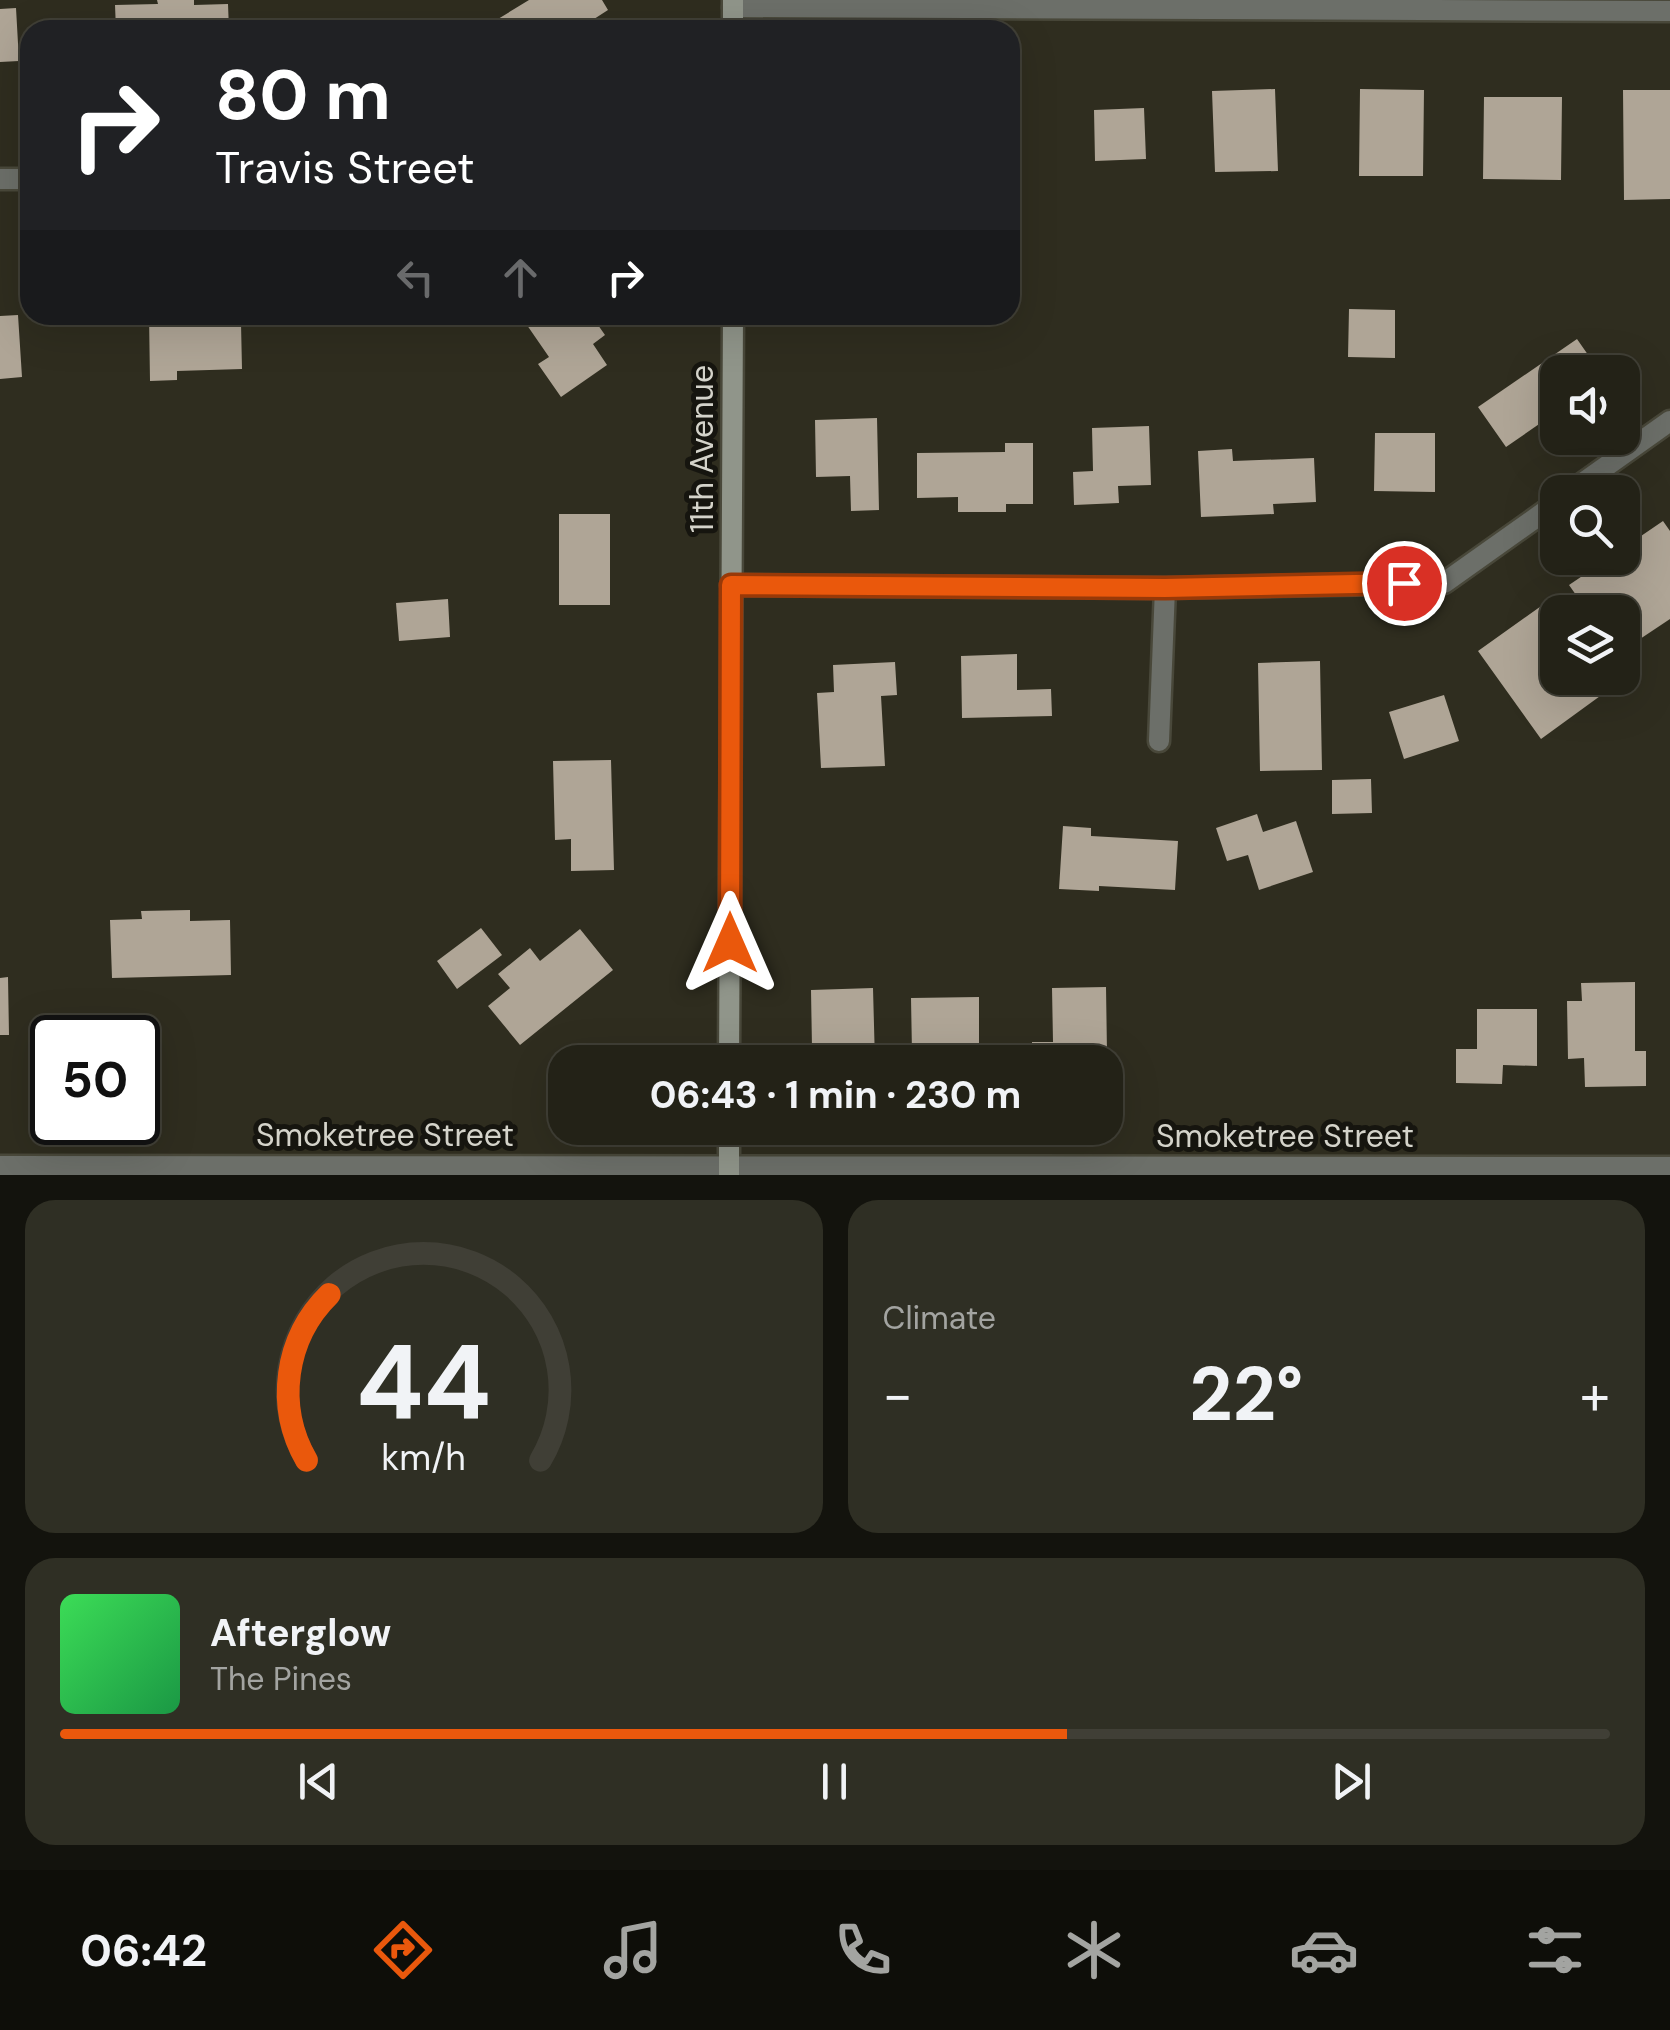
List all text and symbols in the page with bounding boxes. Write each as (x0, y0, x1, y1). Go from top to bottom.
text: 80 m (215, 50, 391, 141)
icon: right (50, 60, 180, 190)
text: Travis Street (215, 138, 475, 197)
icon: left (388, 250, 443, 305)
icon: ahead (493, 250, 548, 305)
icon: right (598, 250, 653, 305)
map controls (1540, 355, 1640, 695)
button: sound (1540, 355, 1640, 455)
street label: 11th Avenue (681, 365, 723, 533)
button: search (1540, 475, 1640, 575)
pin (1362, 541, 1447, 626)
icon: arrive (1377, 556, 1432, 611)
button: layers (1540, 595, 1640, 695)
position arrow (678, 891, 782, 995)
speed limit sign: 50 (30, 1015, 160, 1145)
text: 06:43 · 1 min · 230 m (650, 1070, 1021, 1120)
street label: Smoketree Street (256, 1114, 514, 1156)
street label: Smoketree Street (1156, 1115, 1414, 1157)
text: Climate (883, 1297, 996, 1339)
text: 44 (356, 1315, 491, 1450)
text: 22° (1189, 1346, 1303, 1443)
text: − (883, 1359, 913, 1431)
text: + (1580, 1359, 1610, 1431)
text: km/h (382, 1435, 466, 1481)
text: Afterglow (210, 1608, 391, 1658)
text: The Pines (210, 1658, 352, 1700)
icon: previous (291, 1754, 346, 1809)
icon: pause (807, 1754, 862, 1809)
icon: next (1324, 1754, 1379, 1809)
icon: directions (368, 1915, 438, 1985)
icon: music (598, 1915, 668, 1985)
icon: phone (828, 1915, 898, 1985)
icon: climate (1059, 1915, 1129, 1985)
icon: car (1289, 1915, 1359, 1985)
icon: filters (1520, 1915, 1590, 1985)
text: 06:42 (80, 1921, 207, 1980)

